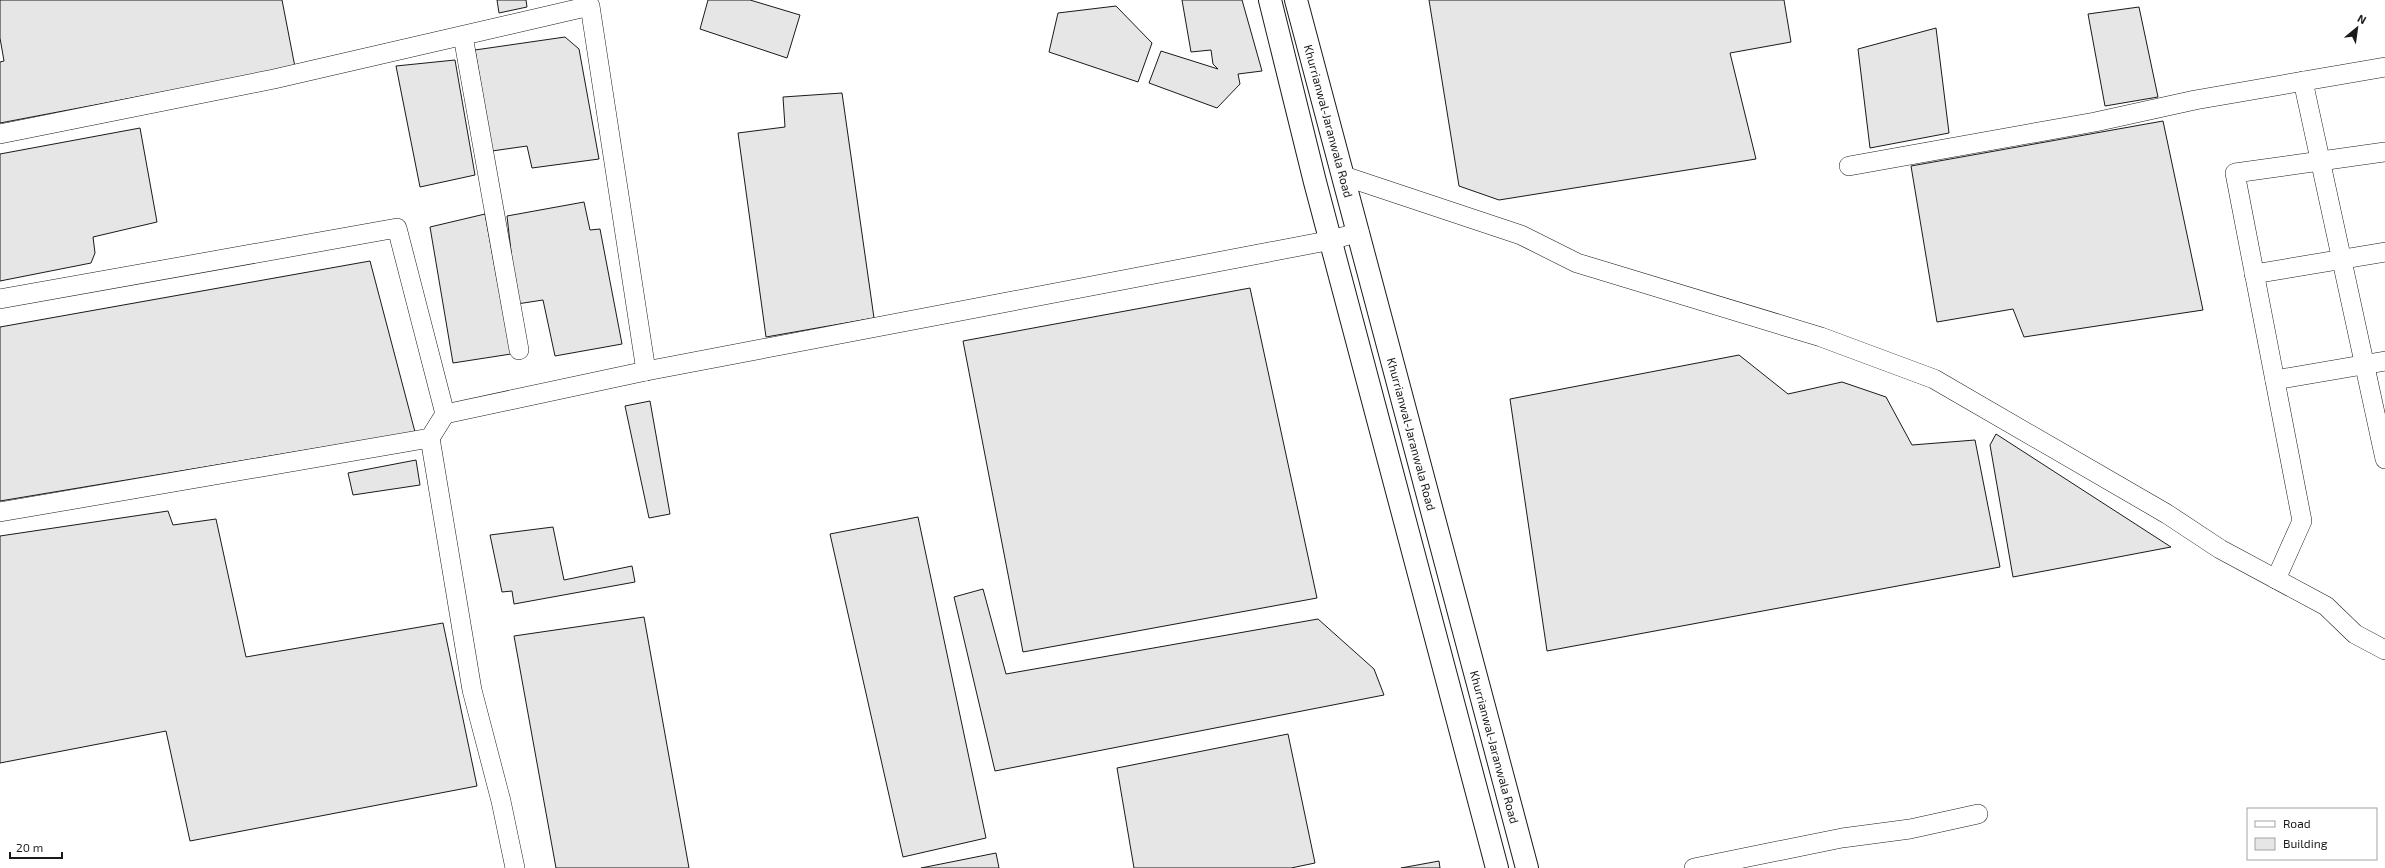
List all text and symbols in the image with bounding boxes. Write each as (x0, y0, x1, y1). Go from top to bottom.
north arrow (2337, 8, 2377, 48)
text: N (2355, 11, 2369, 26)
street label: Khurrianwal-Jaranwala Road (1302, 43, 1356, 199)
street label: Khurrianwal-Jaranwala Road (1385, 356, 1439, 512)
street label: Khurrianwal-Jaranwala Road (1468, 669, 1522, 825)
legend (2247, 808, 2377, 860)
text: Road (2283, 816, 2311, 830)
scale bar (10, 834, 62, 860)
text: Building (2283, 836, 2328, 850)
text: 20 m (16, 840, 43, 854)

